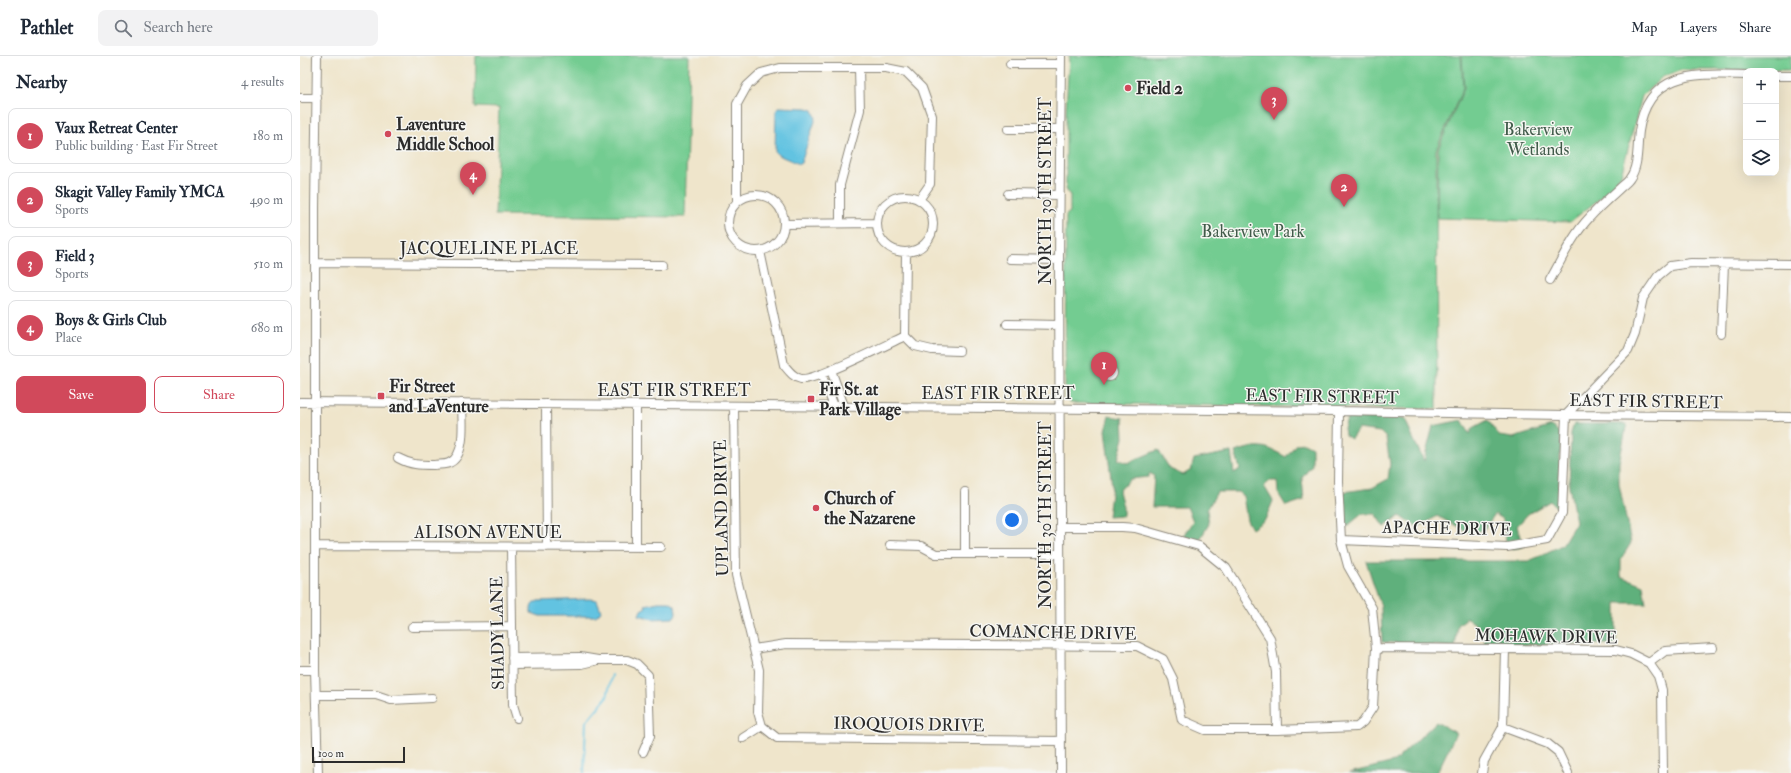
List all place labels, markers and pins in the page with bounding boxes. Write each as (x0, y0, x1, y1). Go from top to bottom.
place label: Field 2 (1136, 78, 1183, 99)
marker: Field 2 (1123, 83, 1133, 93)
pin: 3 (1261, 87, 1287, 120)
place label: Laventure Middle School (395, 114, 495, 155)
marker: Laventure Middle School (383, 129, 393, 139)
pin: 4 (460, 162, 486, 195)
pin: 2 (1331, 174, 1357, 207)
pin: 1 (1091, 352, 1117, 385)
place label: Fir Street and LaVenture (389, 376, 489, 417)
place label: Fir St. at Park Village (819, 379, 902, 421)
marker: Fir Street and LaVenture (376, 391, 386, 401)
marker: Fir St. at Park Village (806, 394, 816, 404)
place label: Church of the Nazarene (824, 488, 916, 529)
marker: Church of the Nazarene (811, 503, 821, 513)

